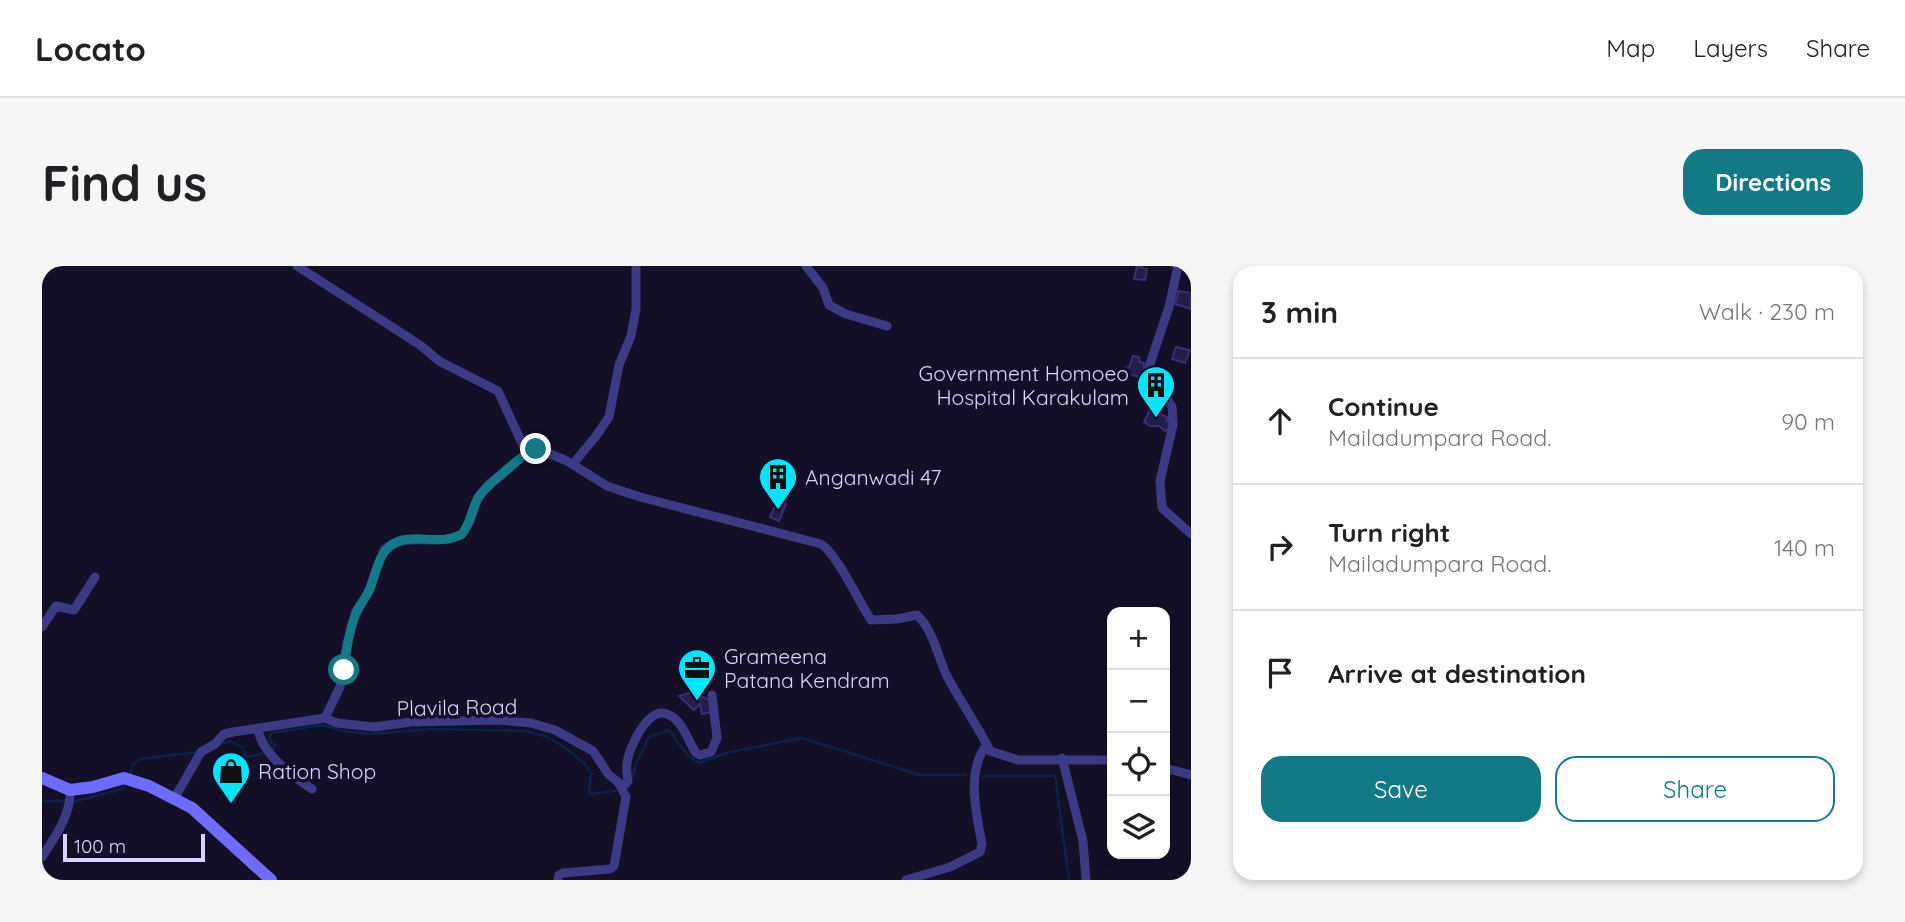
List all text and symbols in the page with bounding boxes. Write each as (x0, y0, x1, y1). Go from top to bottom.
text: Locato (35, 28, 146, 69)
text: Map (1606, 33, 1655, 63)
text: Layers (1693, 33, 1768, 63)
text: Share (1806, 33, 1870, 63)
button: Directions (1683, 149, 1863, 215)
text: Find us (42, 152, 207, 213)
text: 3 min (1261, 293, 1338, 331)
text: Walk · 230 m (1699, 297, 1835, 326)
place label: Government Homoeo Hospital Karakulam (919, 360, 1129, 410)
building icon: Government Homoeo Hospital Karakulam (1135, 364, 1177, 419)
text: Continue (1328, 390, 1439, 423)
icon: ahead (1261, 402, 1299, 440)
text: 90 m (1781, 407, 1835, 436)
text: Mailadumpara Road. (1328, 423, 1551, 452)
route end (520, 433, 551, 464)
building icon: Anganwadi 47 (757, 456, 799, 511)
place label: Anganwadi 47 (805, 464, 942, 490)
text: Turn right (1328, 516, 1450, 549)
icon: right (1261, 528, 1299, 566)
text: 140 m (1774, 533, 1835, 562)
text: Mailadumpara Road. (1328, 549, 1551, 578)
map controls (1107, 607, 1170, 859)
button: + (1107, 607, 1170, 670)
place label: Grameena Patana Kendram (724, 643, 890, 693)
office icon: Grameena Patana Kendram (676, 647, 718, 702)
route start (328, 654, 359, 685)
icon: arrive (1261, 654, 1299, 692)
text: Arrive at destination (1328, 657, 1586, 690)
button: − (1107, 670, 1170, 733)
street label: Plavila Road (396, 693, 518, 721)
button: locate (1107, 733, 1170, 796)
shop icon: Ration Shop (210, 750, 252, 805)
button: Save (1261, 756, 1541, 822)
button: Share (1555, 756, 1835, 822)
place label: Ration Shop (258, 758, 376, 784)
button: layers (1107, 796, 1170, 859)
scale bar (63, 831, 205, 863)
text: 100 m (74, 834, 126, 858)

